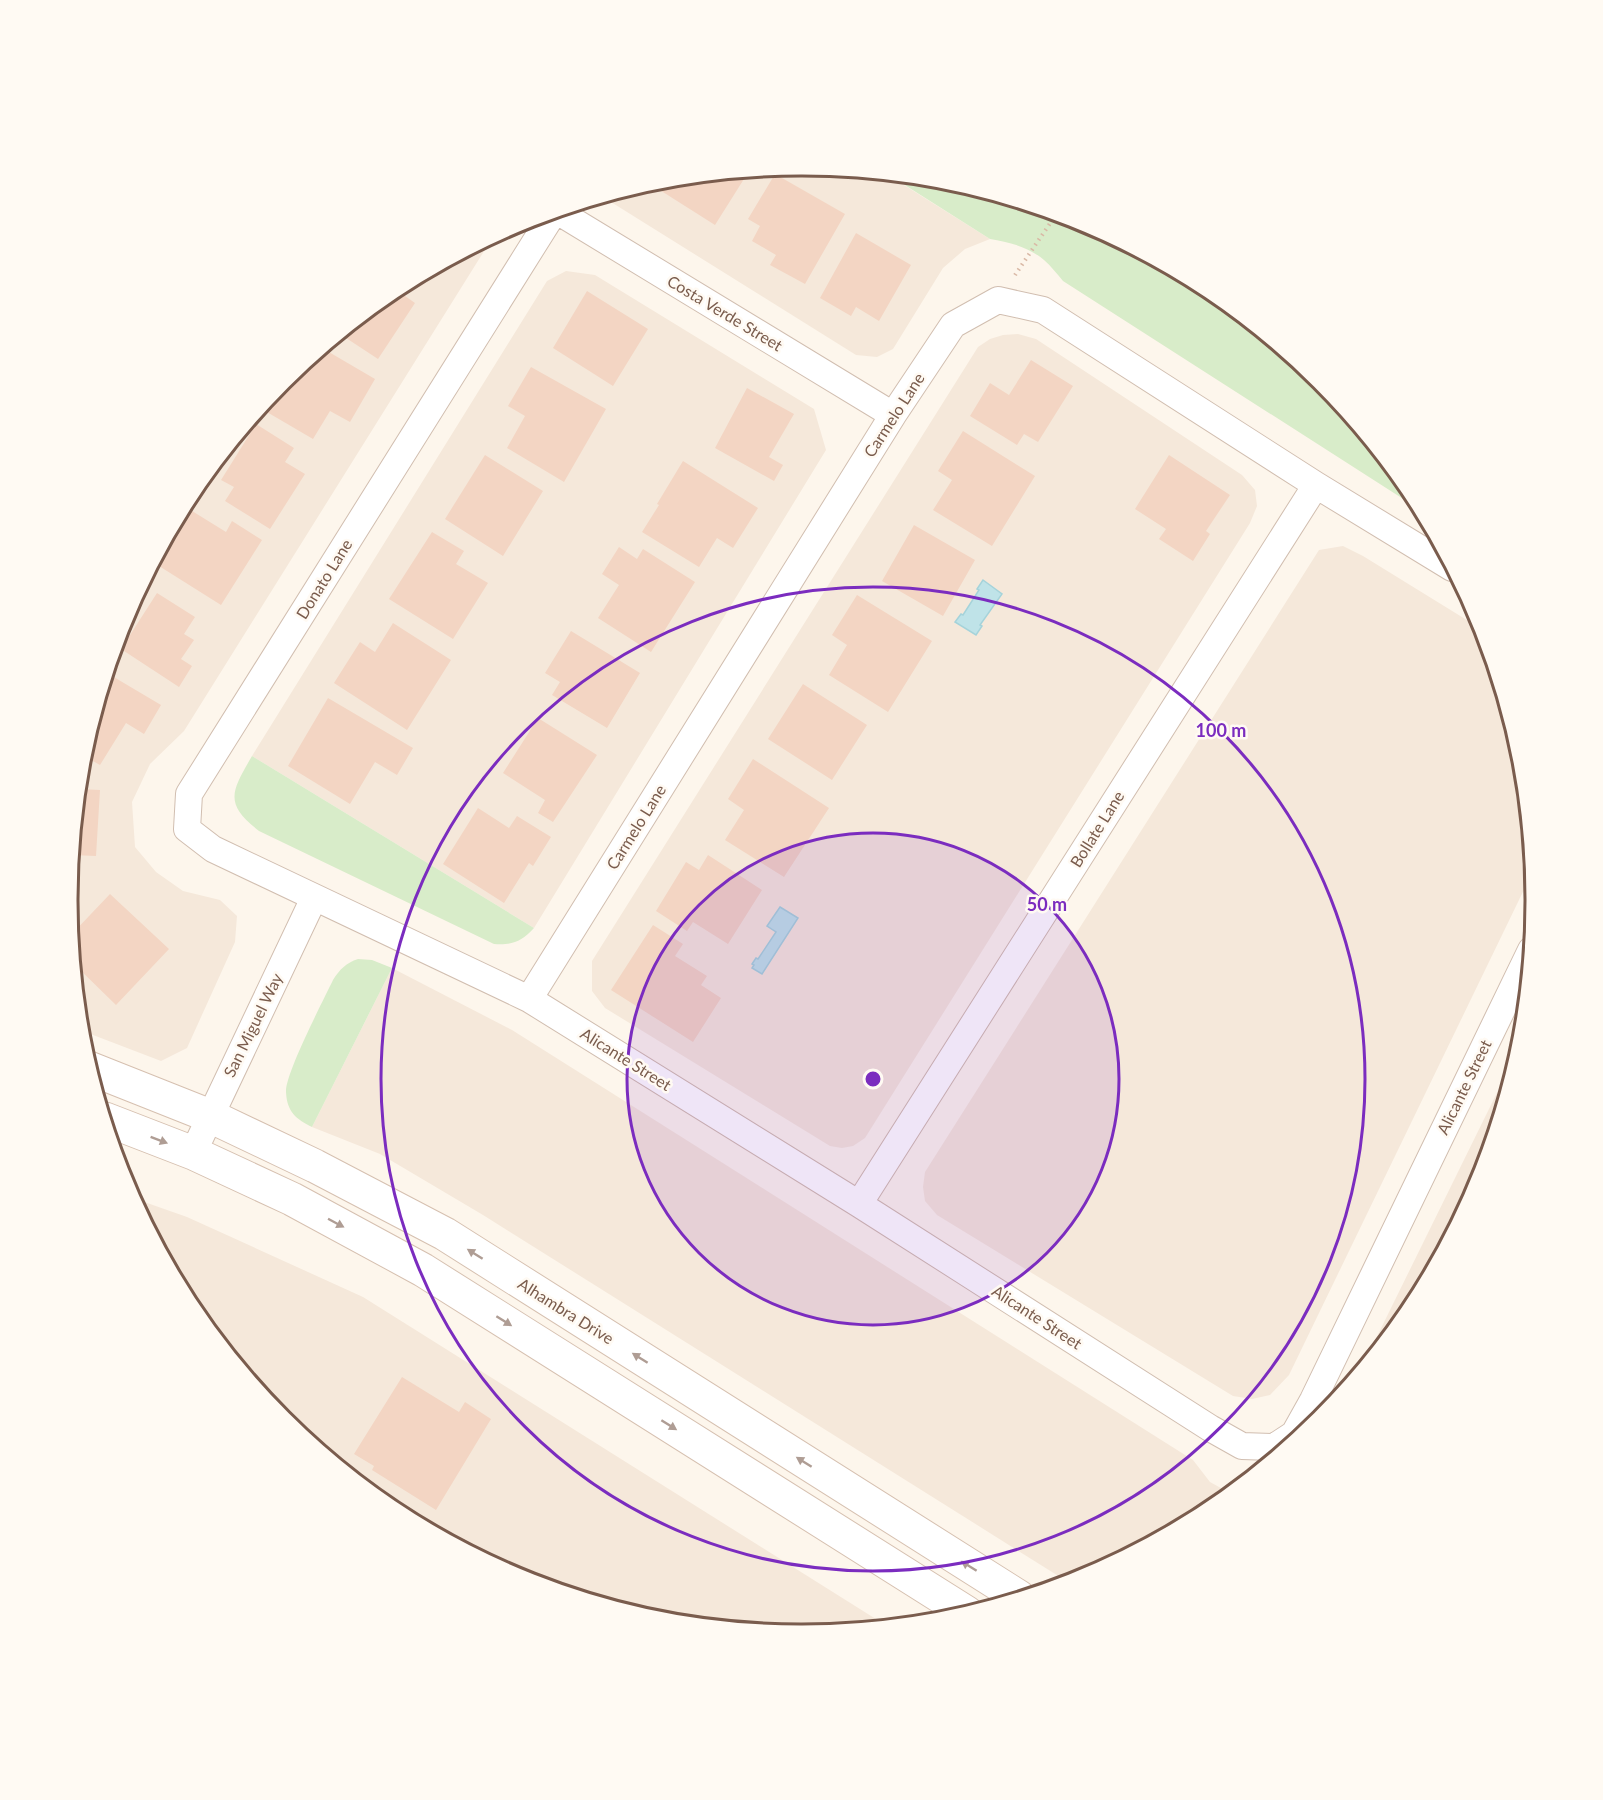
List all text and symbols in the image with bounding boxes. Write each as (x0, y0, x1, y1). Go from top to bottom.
street label: Costa Verde Street (664, 271, 786, 355)
street label: Carmelo Lane (859, 369, 928, 460)
street label: Donato Lane (292, 535, 356, 622)
text: 100 m (1196, 719, 1246, 741)
street label: Carmelo Lane (602, 781, 669, 873)
street label: Bollate Lane (1066, 787, 1128, 870)
text: 50 m (1027, 893, 1067, 915)
street label: San Miguel Way (219, 969, 286, 1080)
street label: Alicante Street (577, 1023, 675, 1094)
street label: Alicante Street (1432, 1036, 1495, 1137)
centre of rings (863, 1069, 883, 1089)
one-way arrow (151, 1135, 169, 1145)
one-way arrow (328, 1218, 345, 1228)
one-way arrow (467, 1248, 483, 1259)
street label: Alhambra Drive (515, 1274, 618, 1348)
street label: Alicante Street (989, 1281, 1086, 1353)
one-way arrow (496, 1316, 512, 1327)
one-way arrow (632, 1352, 648, 1363)
one-way arrow (661, 1419, 677, 1430)
one-way arrow (797, 1456, 813, 1468)
one-way arrow (961, 1561, 977, 1572)

